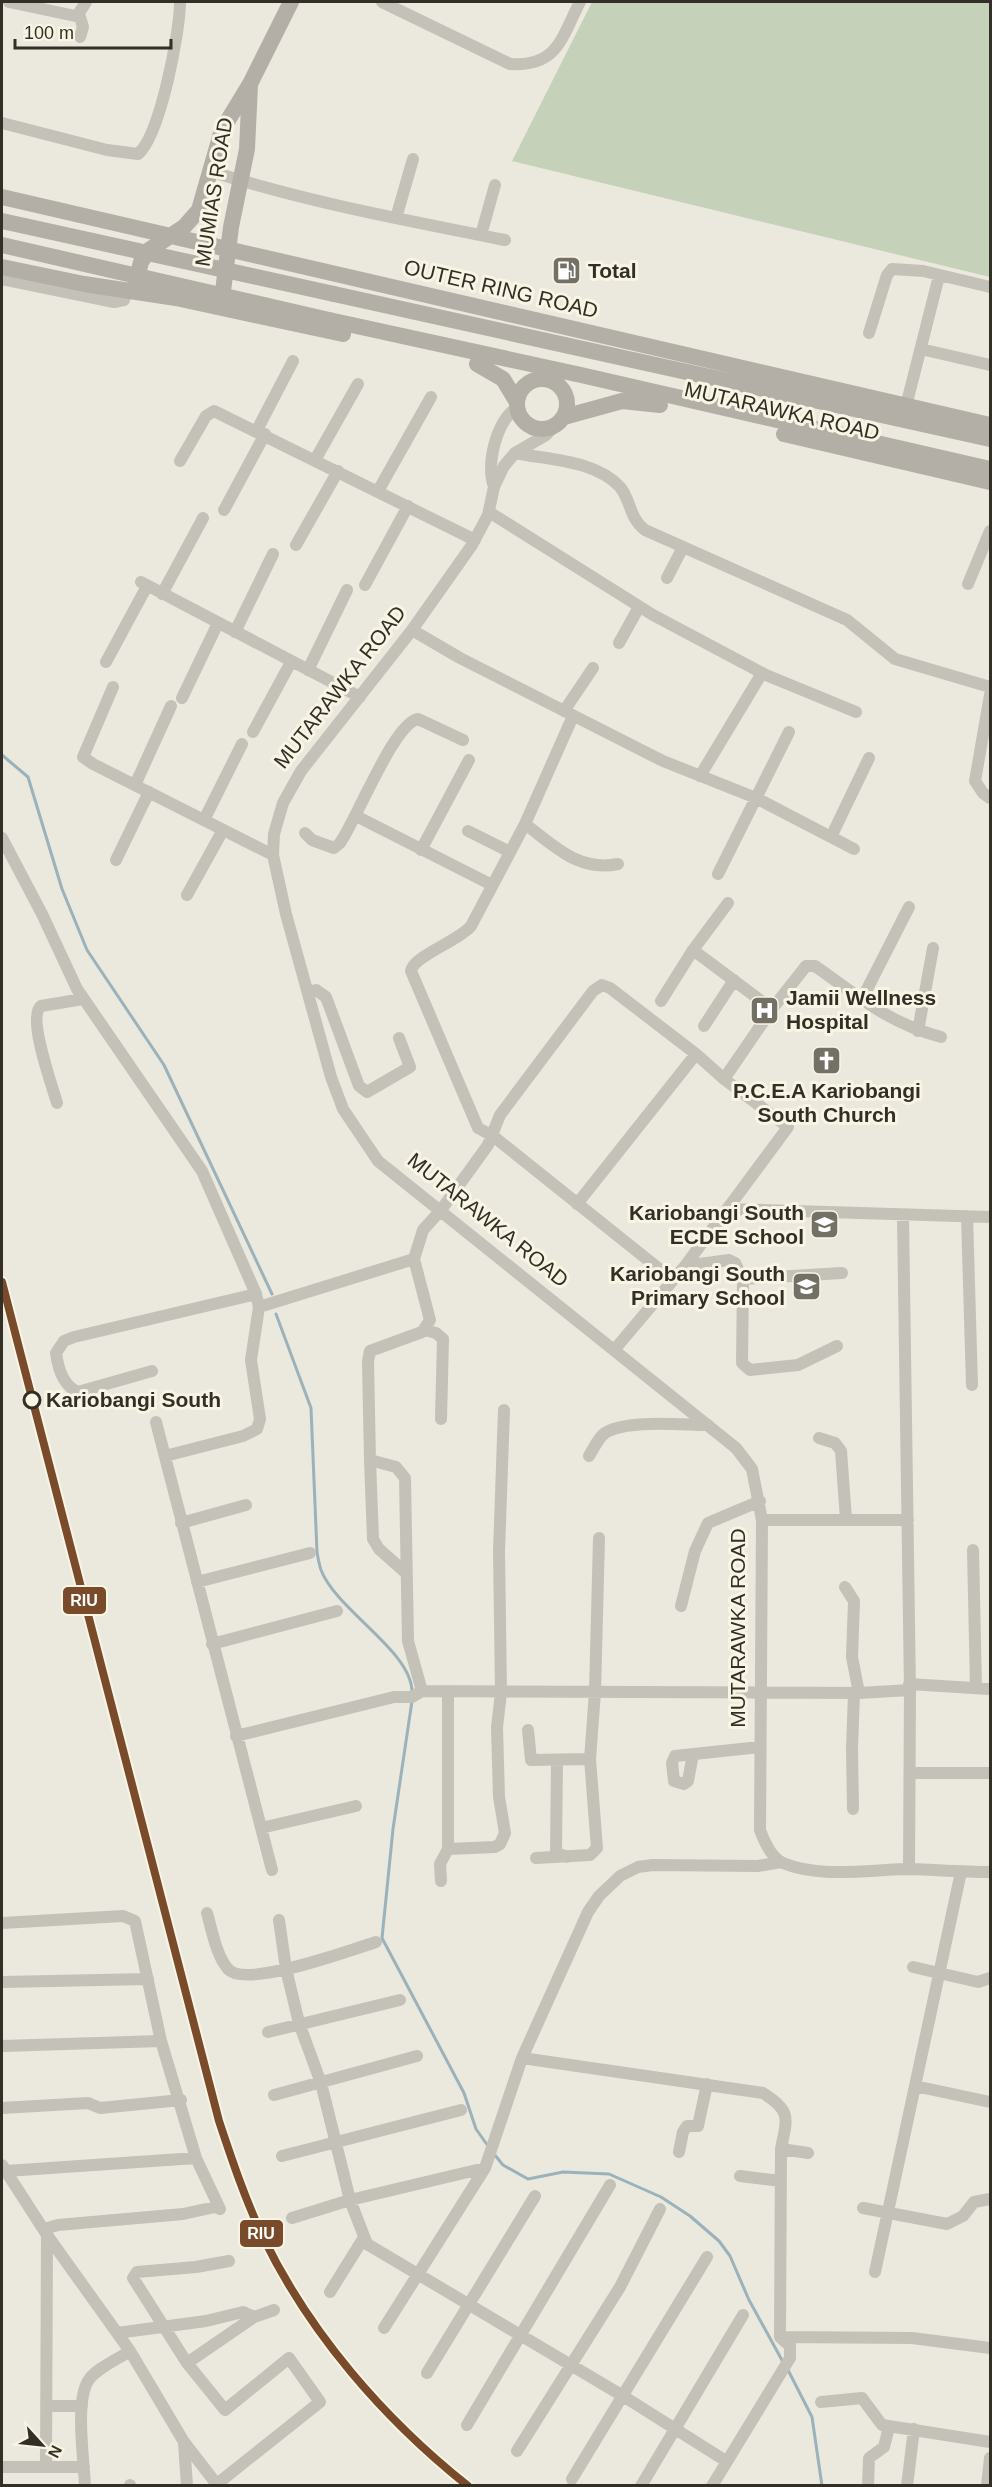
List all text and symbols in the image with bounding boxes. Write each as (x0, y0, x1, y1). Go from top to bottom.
scale bar (15, 12, 171, 50)
text: 100 m (24, 23, 74, 43)
street label: MUMIAS ROAD (190, 116, 237, 268)
street label: OUTER RING ROAD (402, 255, 600, 322)
fuel station icon: Total (551, 255, 583, 287)
place label: Total (588, 259, 637, 282)
street label: MUTARAWKA ROAD (682, 377, 882, 444)
street label: MUTARAWKA ROAD (269, 601, 410, 772)
place label: Jamii Wellness Hospital (786, 986, 936, 1033)
hospital icon: Jamii Wellness Hospital (749, 994, 781, 1026)
church icon: P.C.E.A Kariobangi South Church (811, 1044, 843, 1076)
place label: P.C.E.A Kariobangi South Church (733, 1079, 921, 1126)
street label: MUTARAWKA ROAD (404, 1148, 573, 1291)
place label: Kariobangi South ECDE School (629, 1201, 804, 1248)
school or university icon: Kariobangi South ECDE School (809, 1209, 841, 1241)
place label: Kariobangi South Primary School (610, 1262, 785, 1309)
school or university icon: Kariobangi South Primary School (790, 1270, 822, 1302)
place label: Kariobangi South (46, 1388, 221, 1411)
marker: Kariobangi South (23, 1391, 41, 1409)
street label: MUTARAWKA ROAD (726, 1528, 749, 1728)
line badge: RIU (62, 1586, 107, 1615)
text: RIU (70, 1592, 98, 1609)
line badge: RIU (239, 2219, 284, 2248)
text: RIU (247, 2225, 275, 2242)
north arrow (12, 2415, 72, 2475)
text: N (45, 2443, 65, 2461)

